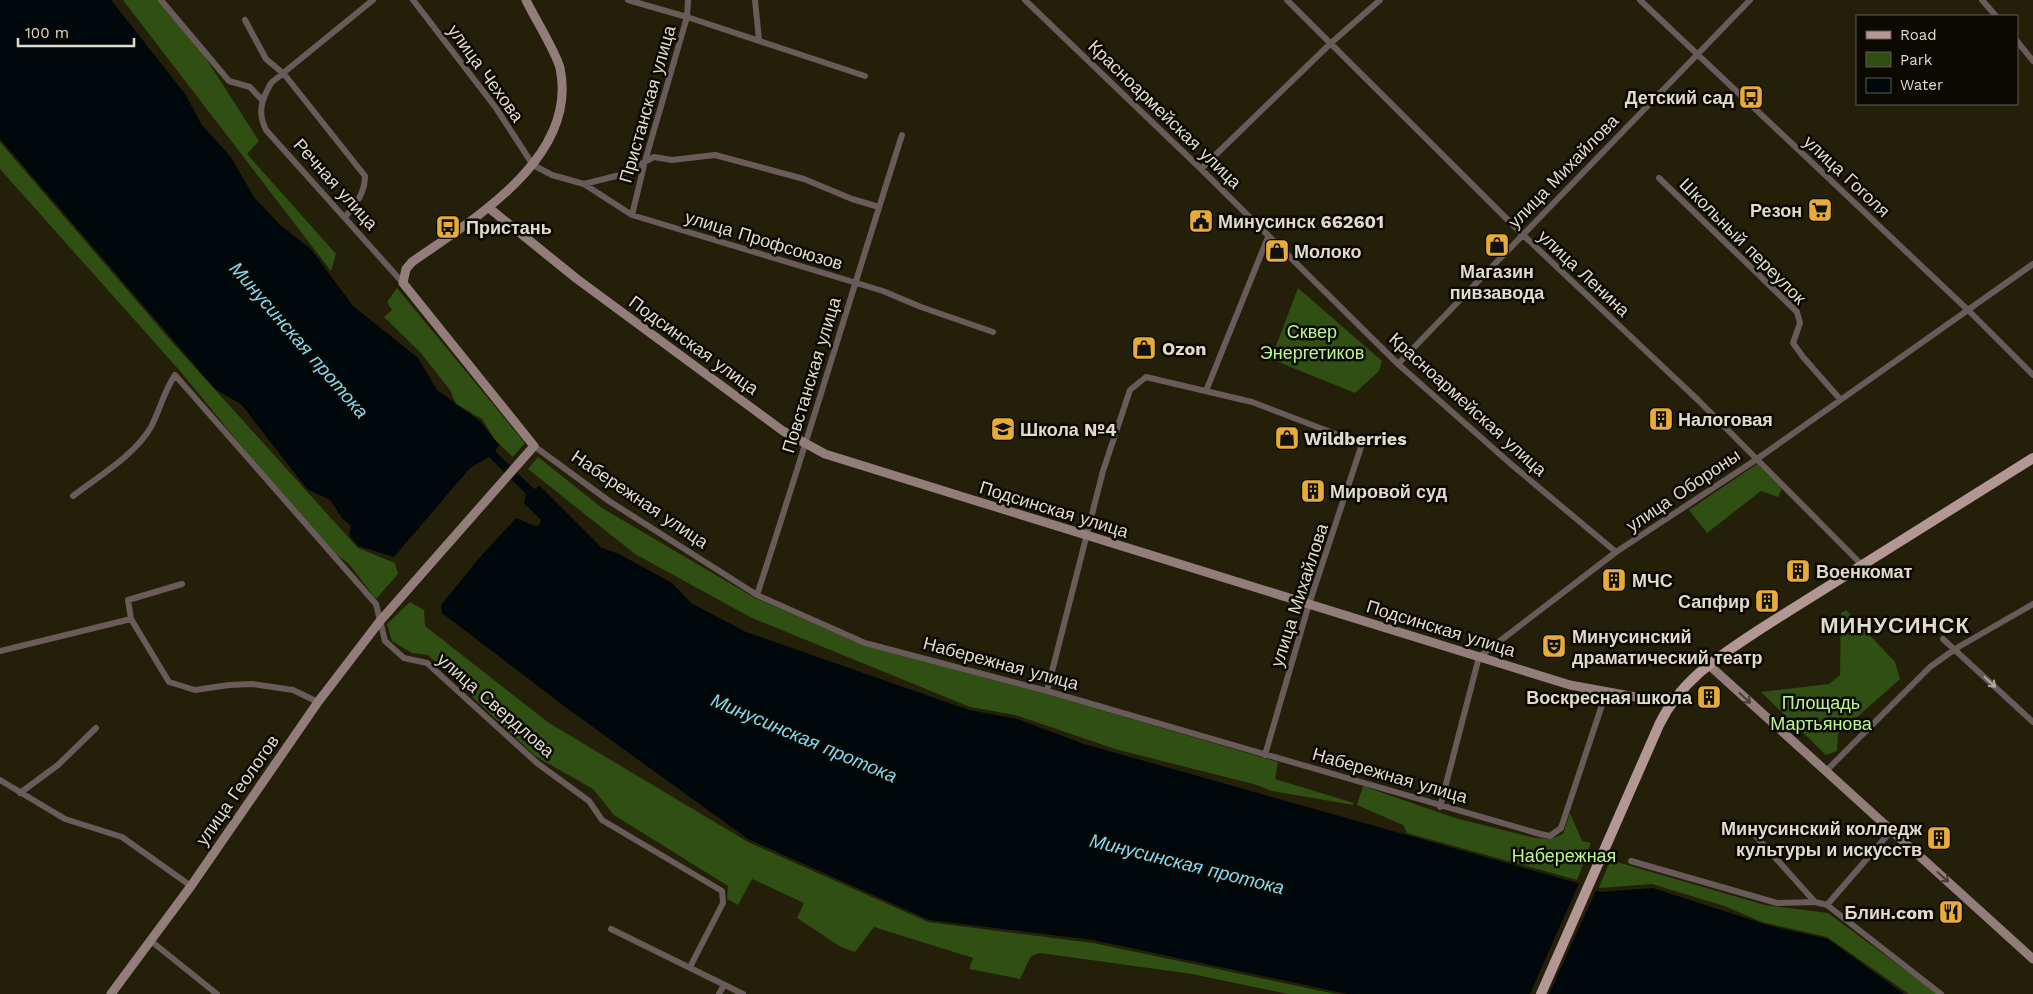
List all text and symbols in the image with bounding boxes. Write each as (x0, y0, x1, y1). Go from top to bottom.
scale bar (18, 15, 134, 47)
legend (1856, 15, 2018, 105)
street label: улица Чехова (444, 20, 529, 127)
street label: Пристанская улица (614, 22, 680, 185)
text: 100 m (25, 24, 69, 42)
text: Road (1900, 26, 1937, 44)
street label: Красноармейская улица (1084, 35, 1247, 193)
text: Park (1900, 51, 1933, 69)
text: Water (1900, 76, 1943, 94)
bus stop icon: Детский сад (1738, 84, 1764, 110)
place label: Детский сад (1625, 87, 1735, 108)
street label: улица Михайлова (1503, 109, 1623, 232)
street label: улица Гоголя (1800, 131, 1894, 221)
street label: Речная улица (290, 134, 383, 235)
street label: Школьный переулок (1675, 173, 1811, 309)
supermarket icon: Резон (1807, 197, 1833, 223)
place label: Резон (1750, 200, 1802, 221)
street label: улица Профсоюзов (683, 206, 845, 274)
public building icon: Минусинск 662601 (1188, 208, 1214, 234)
place label: Минусинск 662601 (1218, 211, 1384, 232)
bus stop icon: Пристань (435, 214, 461, 240)
place label: Пристань (466, 217, 552, 238)
street label: улица Ленина (1534, 225, 1635, 321)
shop icon: Магазин пивзавода (1484, 232, 1510, 258)
shop icon: Молоко (1264, 238, 1290, 264)
place label: Молоко (1294, 241, 1362, 262)
water label: Минусинская протока (225, 257, 373, 423)
place label: Магазин пивзавода (1450, 261, 1545, 303)
street label: Подсинская улица (625, 291, 764, 400)
street label: Повстанская улица (777, 294, 845, 456)
park label: Сквер Энергетиков (1260, 321, 1364, 363)
street label: Красноармейская улица (1385, 328, 1552, 481)
shop icon: Ozon (1131, 335, 1157, 361)
place label: Ozon (1162, 338, 1206, 359)
building icon: Налоговая (1648, 406, 1674, 432)
place label: Налоговая (1678, 409, 1773, 430)
school or university icon: Школа №4 (990, 416, 1016, 442)
place label: Школа №4 (1020, 419, 1117, 440)
shop icon: Wildberries (1274, 425, 1300, 451)
place label: Wildberries (1304, 428, 1407, 449)
street label: улица Обороны (1622, 444, 1744, 536)
street label: Набережная улица (568, 445, 713, 553)
street label: Подсинская улица (977, 476, 1132, 542)
building icon: Мировой суд (1300, 478, 1326, 504)
place label: Мировой суд (1330, 481, 1448, 502)
street label: улица Михайлова (1266, 520, 1332, 669)
building icon: Военкомат (1785, 558, 1811, 584)
place label: Военкомат (1816, 561, 1912, 582)
building icon: МЧС (1601, 567, 1627, 593)
place label: МЧС (1632, 570, 1673, 591)
building icon: Сапфир (1754, 588, 1780, 614)
place label: Сапфир (1678, 591, 1750, 612)
street label: Подсинская улица (1364, 595, 1519, 661)
district label: МИНУСИНСК (1820, 613, 1970, 638)
place label: Минусинский драматический театр (1572, 626, 1763, 668)
street label: Набережная улица (921, 632, 1082, 694)
theatre icon: Минусинский драматический театр (1541, 633, 1567, 659)
street label: улица Свердлова (433, 648, 560, 762)
one-way arrow (1984, 676, 1997, 688)
building icon: Воскресная школа (1696, 684, 1722, 710)
place label: Воскресная школа (1526, 687, 1693, 708)
water label: Минусинская протока (708, 688, 900, 788)
one-way arrow (1738, 692, 1751, 704)
park label: Площадь Мартьянова (1770, 692, 1873, 734)
street label: улица Геологов (191, 731, 283, 849)
street label: Набережная улица (1310, 743, 1471, 807)
place label: Минусинский колледж культуры и искусств (1721, 818, 1922, 860)
building icon: Минусинский колледж культуры и искусств (1926, 825, 1952, 851)
water label: Минусинская протока (1087, 829, 1287, 899)
park label: Набережная (1512, 845, 1616, 866)
one-way arrow (1937, 872, 1950, 883)
restaurant icon: Блин.com (1938, 899, 1964, 925)
place label: Блин.com (1845, 902, 1934, 923)

